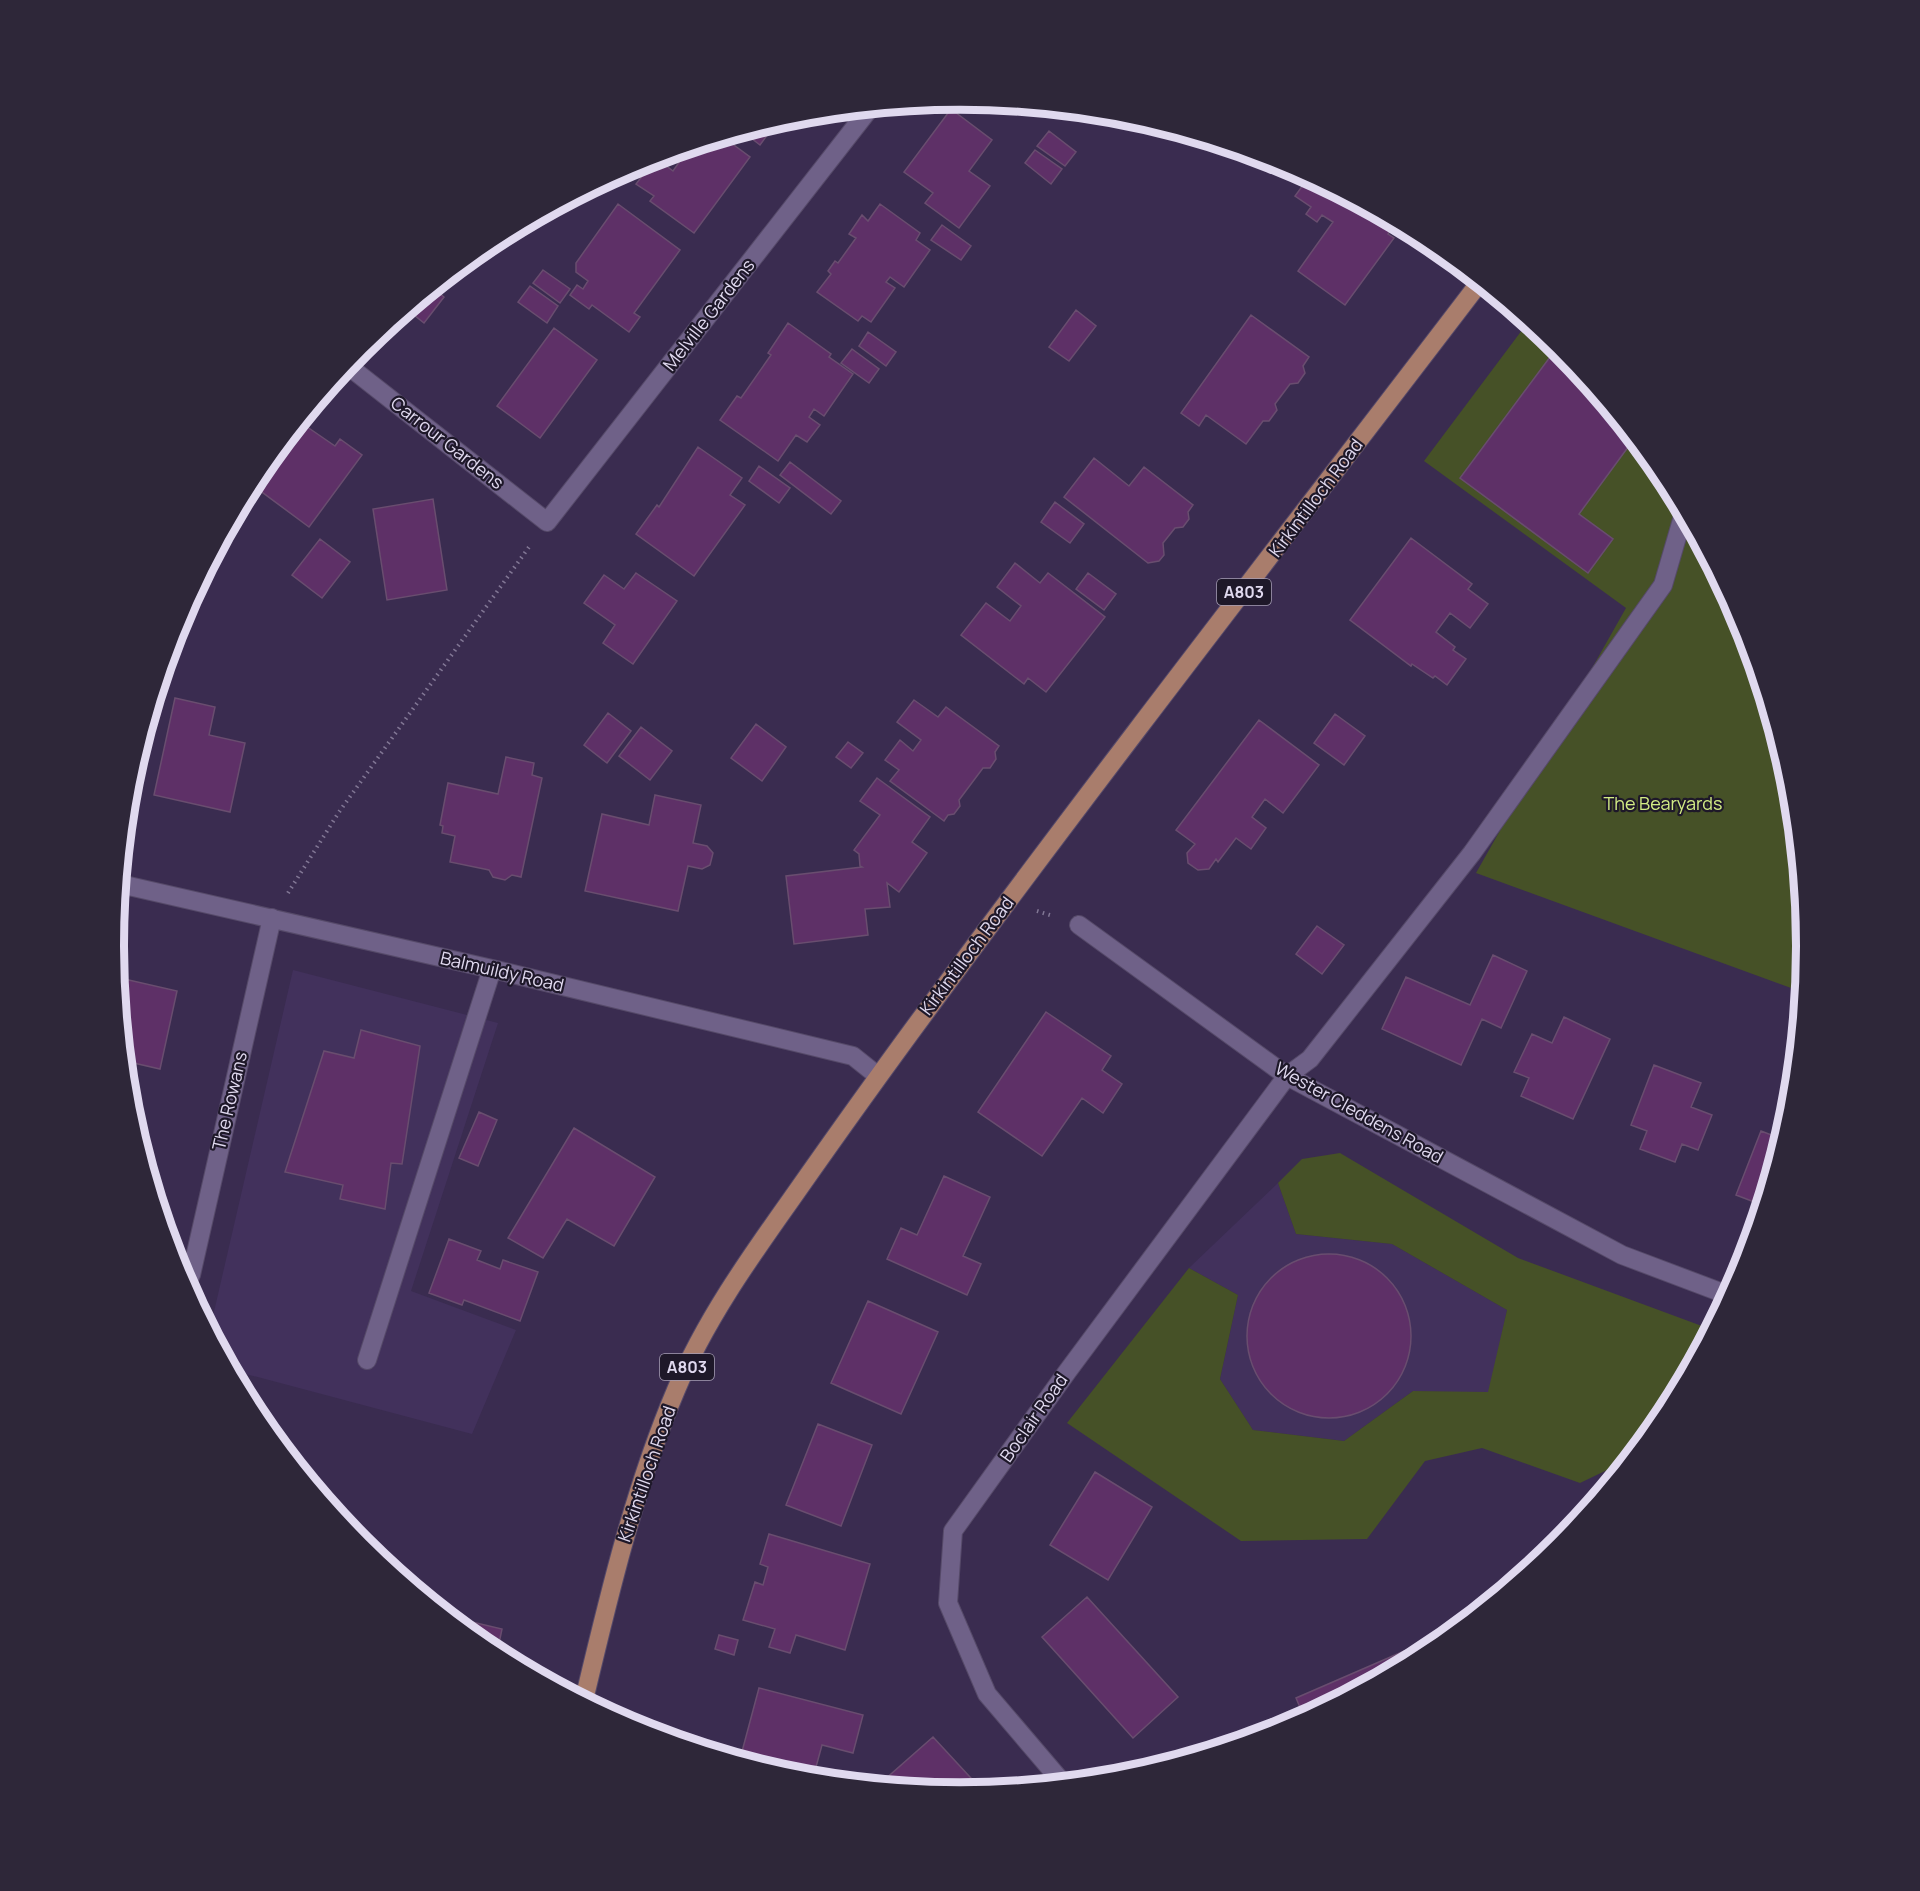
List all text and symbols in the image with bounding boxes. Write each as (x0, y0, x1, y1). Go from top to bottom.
street label: Melville Gardens (657, 253, 759, 375)
street label: Carrour Gardens (386, 391, 509, 494)
street label: Kirkintilloch Road (1263, 433, 1368, 562)
road number: A803 (1217, 579, 1271, 605)
park label: The Bearyards (1604, 791, 1722, 815)
street label: Kirkintilloch Road (914, 891, 1019, 1020)
street label: Balmuildy Road (438, 945, 566, 997)
street label: The Rowans (206, 1049, 252, 1152)
street label: Wester Cleddens Road (1271, 1056, 1448, 1168)
road number: A803 (660, 1354, 714, 1380)
street label: Boclair Road (994, 1369, 1072, 1466)
street label: Kirkintilloch Road (611, 1402, 681, 1545)

